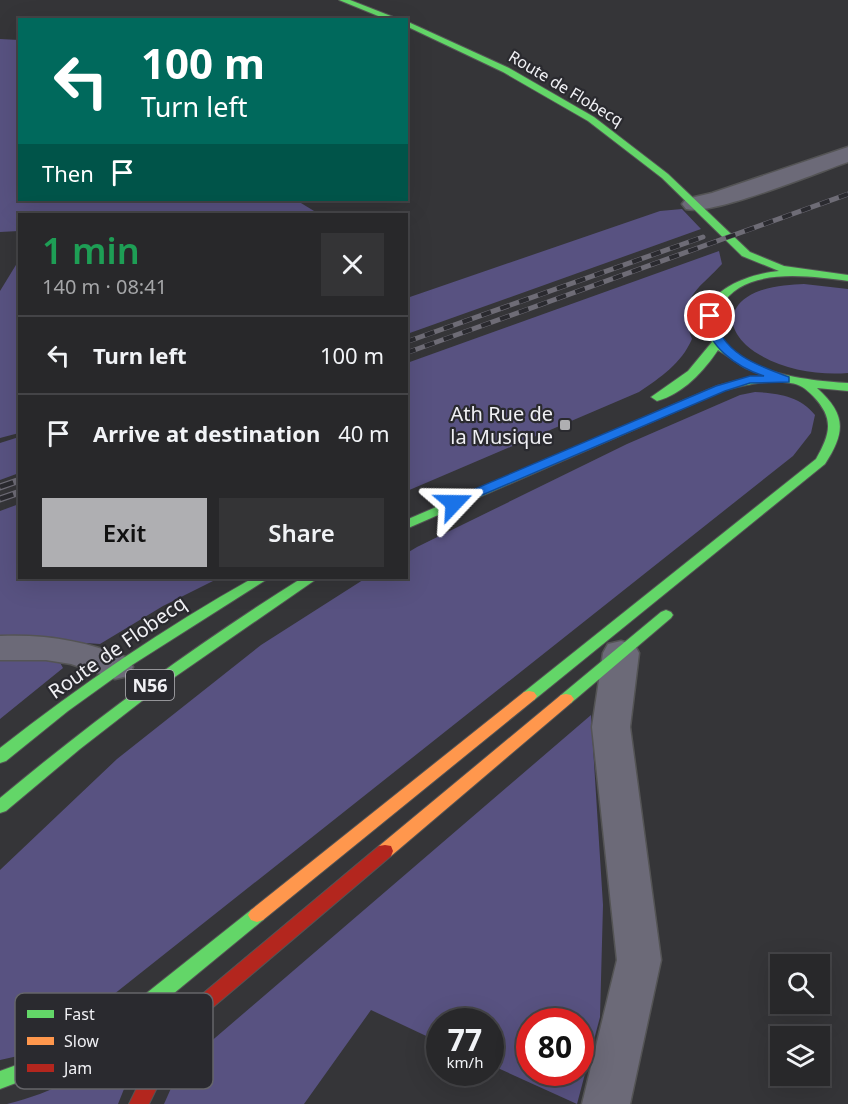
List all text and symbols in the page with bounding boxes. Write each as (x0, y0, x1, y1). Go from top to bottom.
text: 100 m (141, 34, 265, 91)
icon: left (42, 42, 120, 120)
street label: Route de Flobecq (505, 45, 627, 131)
text: Turn left (141, 88, 247, 125)
icon: arrive (106, 156, 139, 189)
text: Then (42, 158, 94, 188)
text: 1 min (42, 226, 140, 275)
button: close (321, 233, 384, 296)
text: 140 m · 08:41 (42, 273, 167, 300)
pin (684, 290, 735, 341)
icon: arrive (693, 299, 726, 332)
icon: left (42, 339, 75, 372)
text: Turn left (93, 340, 187, 370)
text: 100 m (320, 340, 384, 370)
place label: Ath Rue de la Musique (450, 400, 553, 450)
icon: arrive (42, 417, 75, 450)
text: Arrive at destination (93, 418, 320, 448)
text: 40 m (338, 418, 390, 448)
marker: Ath Rue de la Musique (558, 418, 572, 432)
position arrow (422, 471, 486, 535)
button: Exit (42, 498, 207, 567)
button: Share (219, 498, 384, 567)
street label: Route de Flobecq (43, 589, 191, 705)
road number: N56 (126, 670, 174, 700)
map controls (770, 954, 830, 1086)
button: search (770, 954, 830, 1014)
legend (15, 993, 213, 1089)
text: Fast (64, 1003, 95, 1025)
speed limit sign: 80 (516, 1008, 594, 1086)
text: 77 (448, 1019, 482, 1060)
button: layers (770, 1026, 830, 1086)
text: Slow (64, 1030, 99, 1052)
text: km/h (447, 1052, 483, 1072)
text: Jam (62, 1057, 92, 1079)

